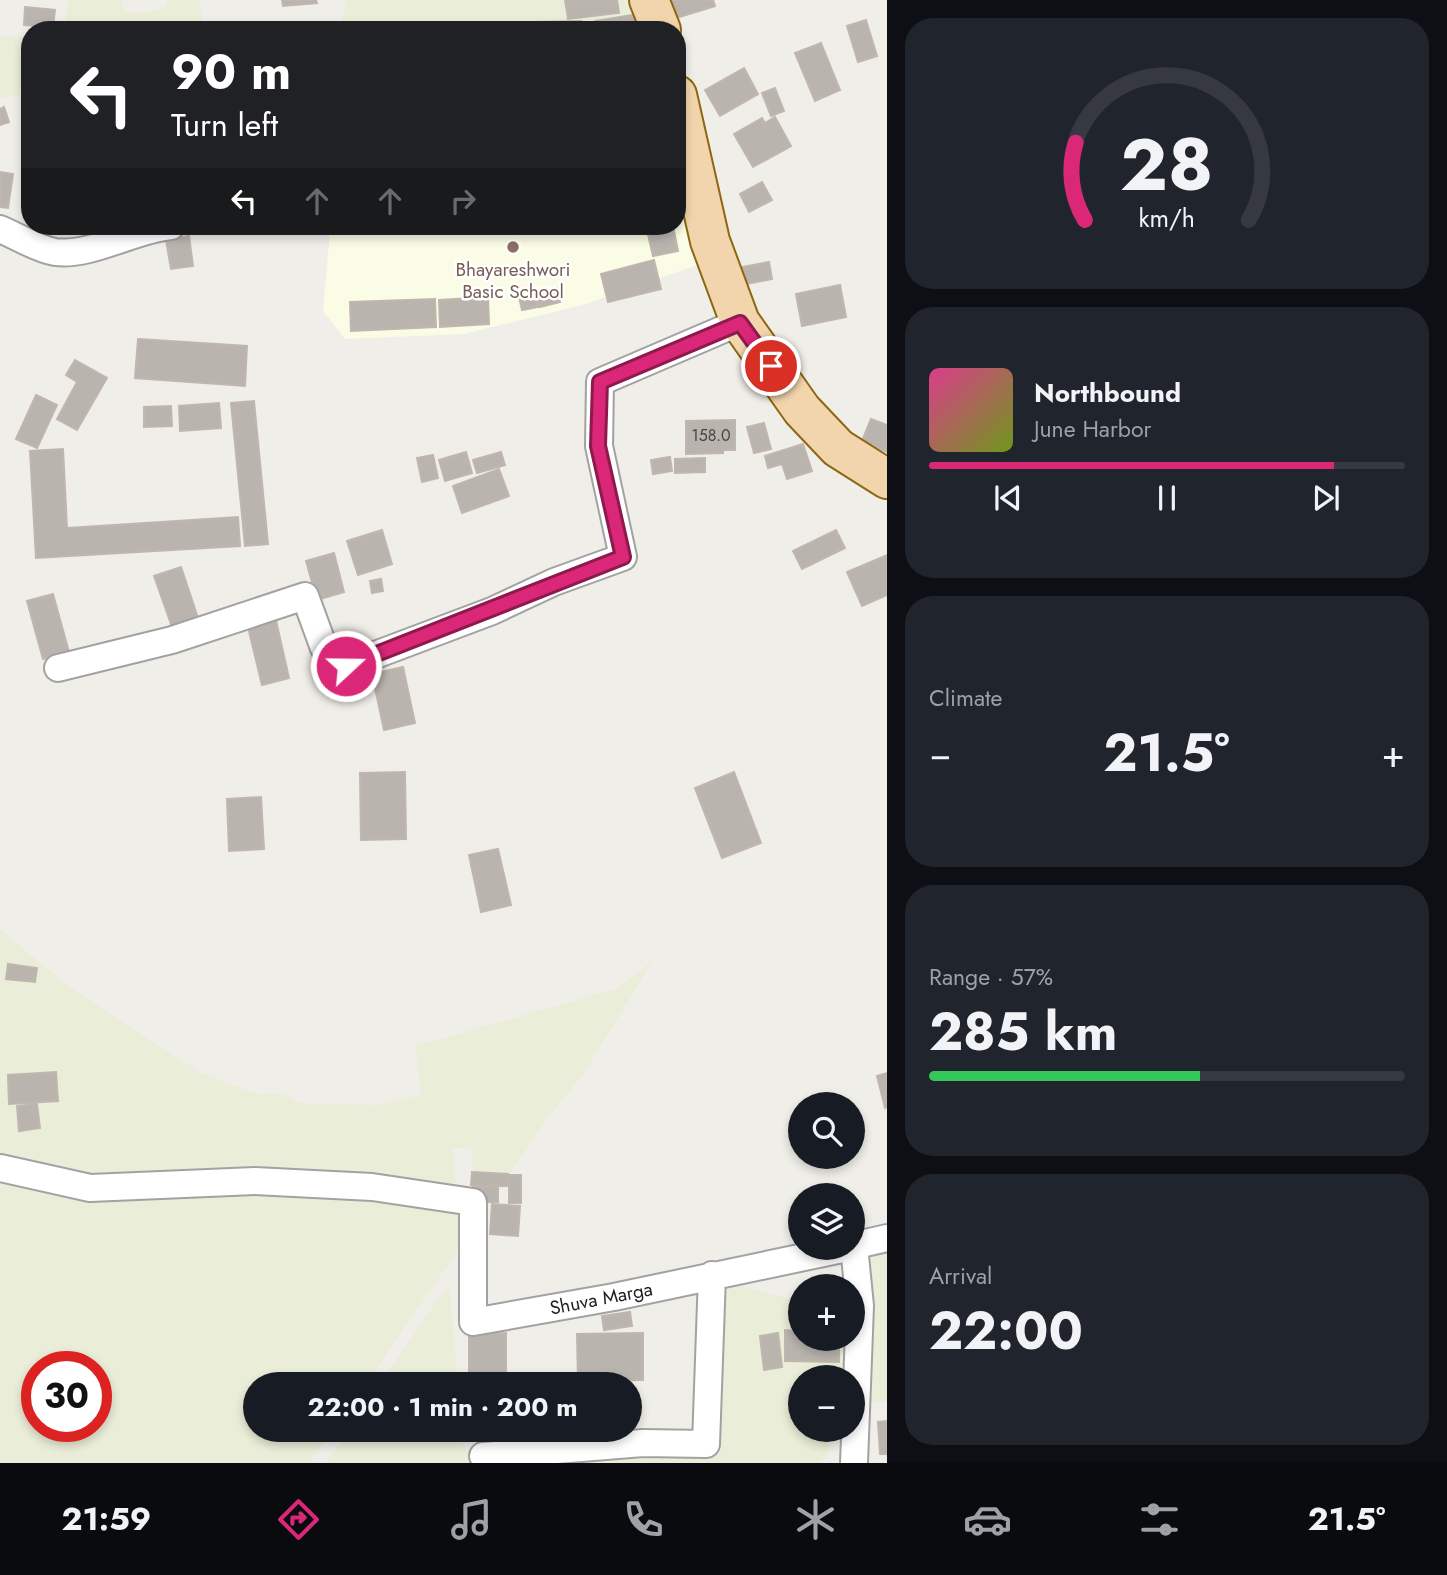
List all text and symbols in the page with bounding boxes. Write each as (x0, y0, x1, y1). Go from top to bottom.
text: 90 m (171, 37, 291, 107)
icon: left (56, 49, 147, 140)
text: Turn left (171, 102, 278, 148)
text: 28 (1120, 112, 1214, 217)
icon: left (225, 182, 263, 220)
icon: ahead (298, 182, 336, 220)
icon: ahead (371, 182, 409, 220)
icon: right (444, 182, 482, 220)
text: km/h (1139, 199, 1195, 235)
marker: Bhayareshwori Basic School (505, 239, 521, 255)
place label: Bhayareshwori Basic School (455, 256, 571, 305)
pin (741, 336, 801, 396)
icon: arrive (752, 347, 790, 385)
text: Northbound (1034, 374, 1181, 412)
text: June Harbor (1034, 412, 1151, 446)
house number: 158.0 (691, 424, 731, 447)
icon: previous (989, 479, 1027, 517)
icon: pause (1148, 479, 1186, 517)
icon: next (1307, 479, 1345, 517)
position arrow (309, 629, 383, 703)
text: Climate (929, 681, 1002, 715)
text: 21.5° (1103, 715, 1230, 791)
text: − (929, 726, 951, 781)
text: + (1382, 726, 1405, 781)
text: Range · 57% (929, 960, 1053, 994)
text: 285 km (929, 994, 1118, 1070)
map controls (788, 1092, 865, 1442)
button: search (788, 1092, 865, 1169)
button: layers (788, 1183, 865, 1260)
text: Arrival (929, 1259, 992, 1293)
button: + (788, 1274, 865, 1351)
street label: Shuva Marga (547, 1275, 655, 1322)
text: 22:00 (929, 1293, 1083, 1369)
speed limit sign: 30 (21, 1351, 112, 1442)
button: − (788, 1365, 865, 1442)
text: 22:00 · 1 min · 200 m (308, 1388, 577, 1426)
icon: directions (274, 1495, 323, 1544)
icon: music (447, 1495, 496, 1544)
icon: phone (619, 1495, 668, 1544)
icon: climate (791, 1495, 840, 1544)
icon: car (963, 1495, 1012, 1544)
icon: filters (1135, 1495, 1184, 1544)
text: 21:59 (62, 1496, 151, 1542)
text: 21.5° (1308, 1496, 1385, 1542)

